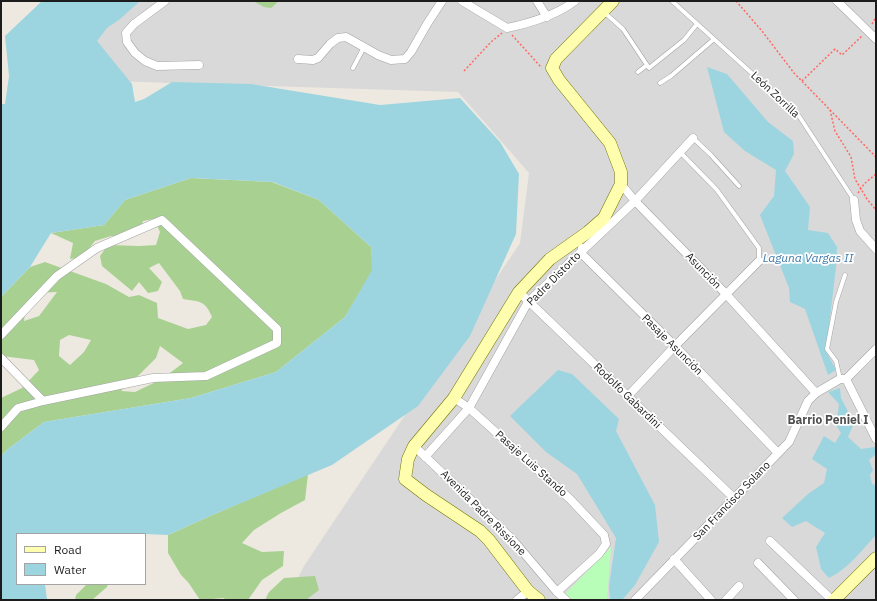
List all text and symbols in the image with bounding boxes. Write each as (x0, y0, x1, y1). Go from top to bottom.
street label: León Zorrilla (748, 69, 802, 121)
street label: Padre Distorto (524, 249, 584, 309)
street label: Asunción (682, 250, 724, 292)
water label: Laguna Vargas II (763, 252, 853, 266)
street label: Pasaje Asunción (639, 312, 705, 378)
street label: Rodolfo Gabardini (591, 360, 663, 432)
district label: Barrio Peniel I (788, 414, 868, 428)
street label: Pasaje Luis Stando (492, 428, 570, 500)
street label: San Francisco Solano (691, 459, 773, 543)
street label: Avenida Padre Rissione (438, 468, 528, 558)
legend (16, 533, 146, 585)
text: Road (54, 542, 82, 557)
text: Water (54, 562, 86, 577)

